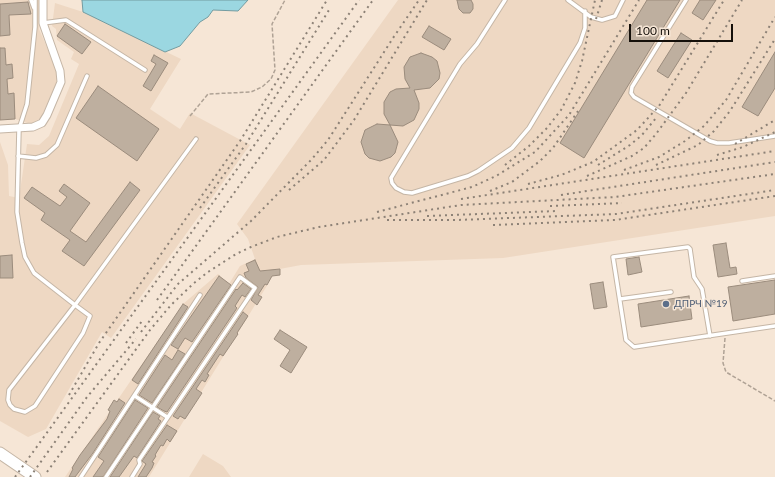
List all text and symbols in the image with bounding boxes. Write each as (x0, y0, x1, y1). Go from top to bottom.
scale bar (631, 16, 735, 42)
text: 100 m (636, 23, 670, 38)
place label: ДПРЧ №19 (674, 298, 728, 310)
marker: ДПРЧ №19 (661, 299, 671, 309)

